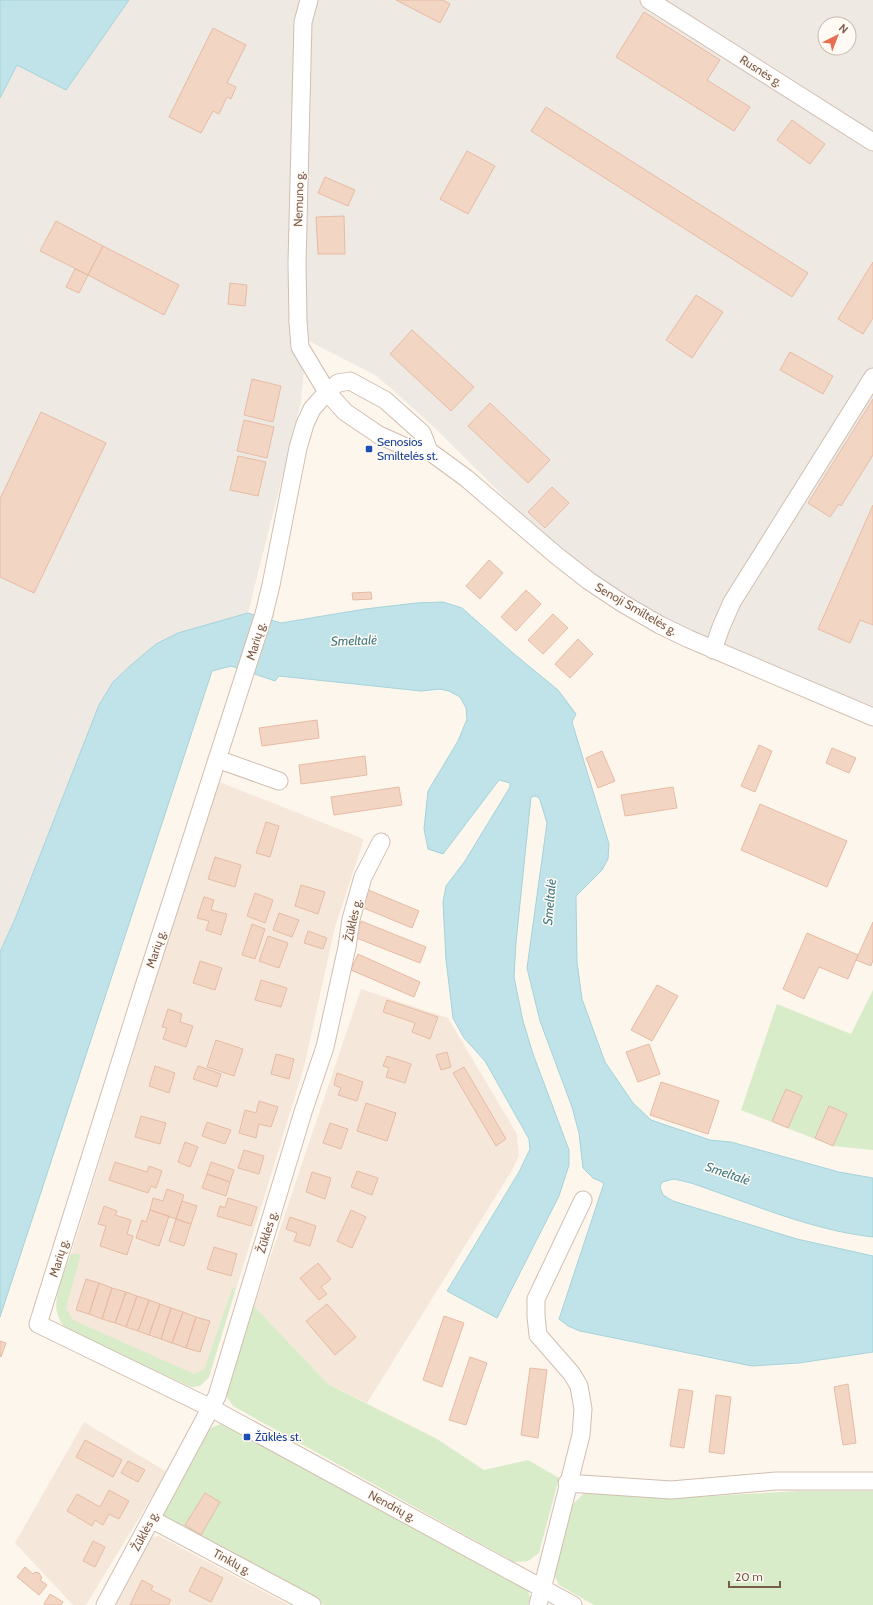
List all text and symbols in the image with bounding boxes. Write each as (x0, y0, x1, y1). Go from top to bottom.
north arrow (817, 16, 857, 56)
text: N (836, 21, 851, 36)
street label: Rusnės g. (737, 52, 785, 89)
street label: Nemuno g. (290, 171, 307, 227)
place label: Senosios Smiltelės st. (377, 434, 438, 463)
marker: Senosios Smiltelės st. (364, 444, 374, 454)
street label: Senoji Smiltelės g. (593, 579, 680, 638)
street label: Marių g. (243, 620, 268, 662)
water label: Smeltalė (331, 631, 377, 649)
water label: Smeltalė (539, 878, 559, 926)
street label: Žūklės g. (341, 897, 364, 943)
street label: Marių g. (142, 928, 169, 970)
water label: Smeltalė (704, 1158, 752, 1188)
street label: Žūklės g. (253, 1209, 280, 1255)
street label: Marių g. (46, 1237, 71, 1279)
place label: Žūklės st. (255, 1429, 301, 1444)
marker: Žūklės st. (242, 1432, 252, 1442)
street label: Nendrių g. (366, 1487, 419, 1524)
street label: Žūklės g. (128, 1508, 161, 1553)
street label: Tinklų g. (211, 1545, 254, 1578)
scale bar (729, 1563, 780, 1589)
text: 20 m (735, 1569, 763, 1584)

